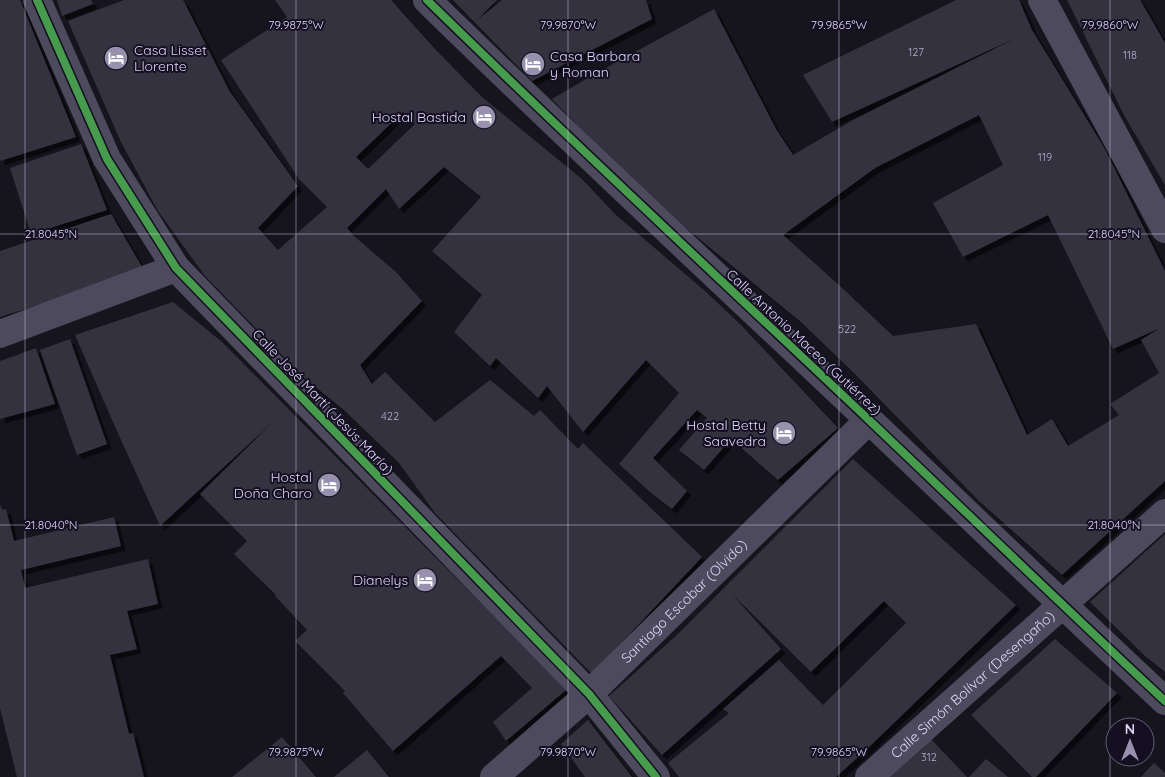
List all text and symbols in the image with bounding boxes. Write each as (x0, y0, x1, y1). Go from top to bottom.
text: 79.9875°W (268, 17, 324, 32)
text: 79.9870°W (540, 17, 597, 32)
text: 79.9865°W (811, 17, 868, 32)
text: 79.9860°W (1082, 17, 1139, 32)
place label: Casa Lisset Llorente (134, 41, 207, 75)
hotel icon: Casa Lisset Llorente (103, 45, 129, 71)
house number: 127 (908, 45, 924, 59)
place label: Casa Barbara y Roman (550, 47, 640, 81)
house number: 118 (1123, 48, 1137, 62)
hotel icon: Casa Barbara y Roman (520, 51, 546, 77)
hotel icon: Hostal Bastida (471, 104, 497, 130)
place label: Hostal Bastida (372, 108, 466, 126)
house number: 119 (1038, 150, 1052, 164)
text: 21.8045°N (25, 226, 77, 241)
text: 21.8045°N (1088, 226, 1140, 241)
street label: Calle Antonio Maceo (Gutiérrez) (723, 265, 885, 419)
house number: 522 (838, 322, 856, 336)
street label: Calle José Martí (Jesús María) (249, 325, 397, 479)
house number: 422 (381, 409, 399, 423)
place label: Hostal Betty Saavedra (686, 416, 766, 450)
hotel icon: Hostal Betty Saavedra (771, 420, 797, 446)
place label: Hostal Doña Charo (234, 468, 312, 502)
hotel icon: Hostal Doña Charo (316, 472, 342, 498)
text: 21.8040°N (24, 517, 78, 532)
text: 21.8040°N (1087, 517, 1141, 532)
street label: Santiago Escobar (Olvido) (617, 535, 751, 667)
hotel icon: Dianelys (412, 567, 438, 593)
place label: Dianelys (353, 571, 408, 589)
street label: Calle Simón Bolívar (Desengaño) (887, 607, 1058, 762)
north arrow (1105, 717, 1155, 767)
text: N (1125, 720, 1135, 738)
text: 79.9875°W (268, 744, 324, 759)
text: 79.9870°W (540, 744, 597, 759)
text: 79.9865°W (811, 744, 868, 759)
house number: 312 (921, 750, 937, 764)

